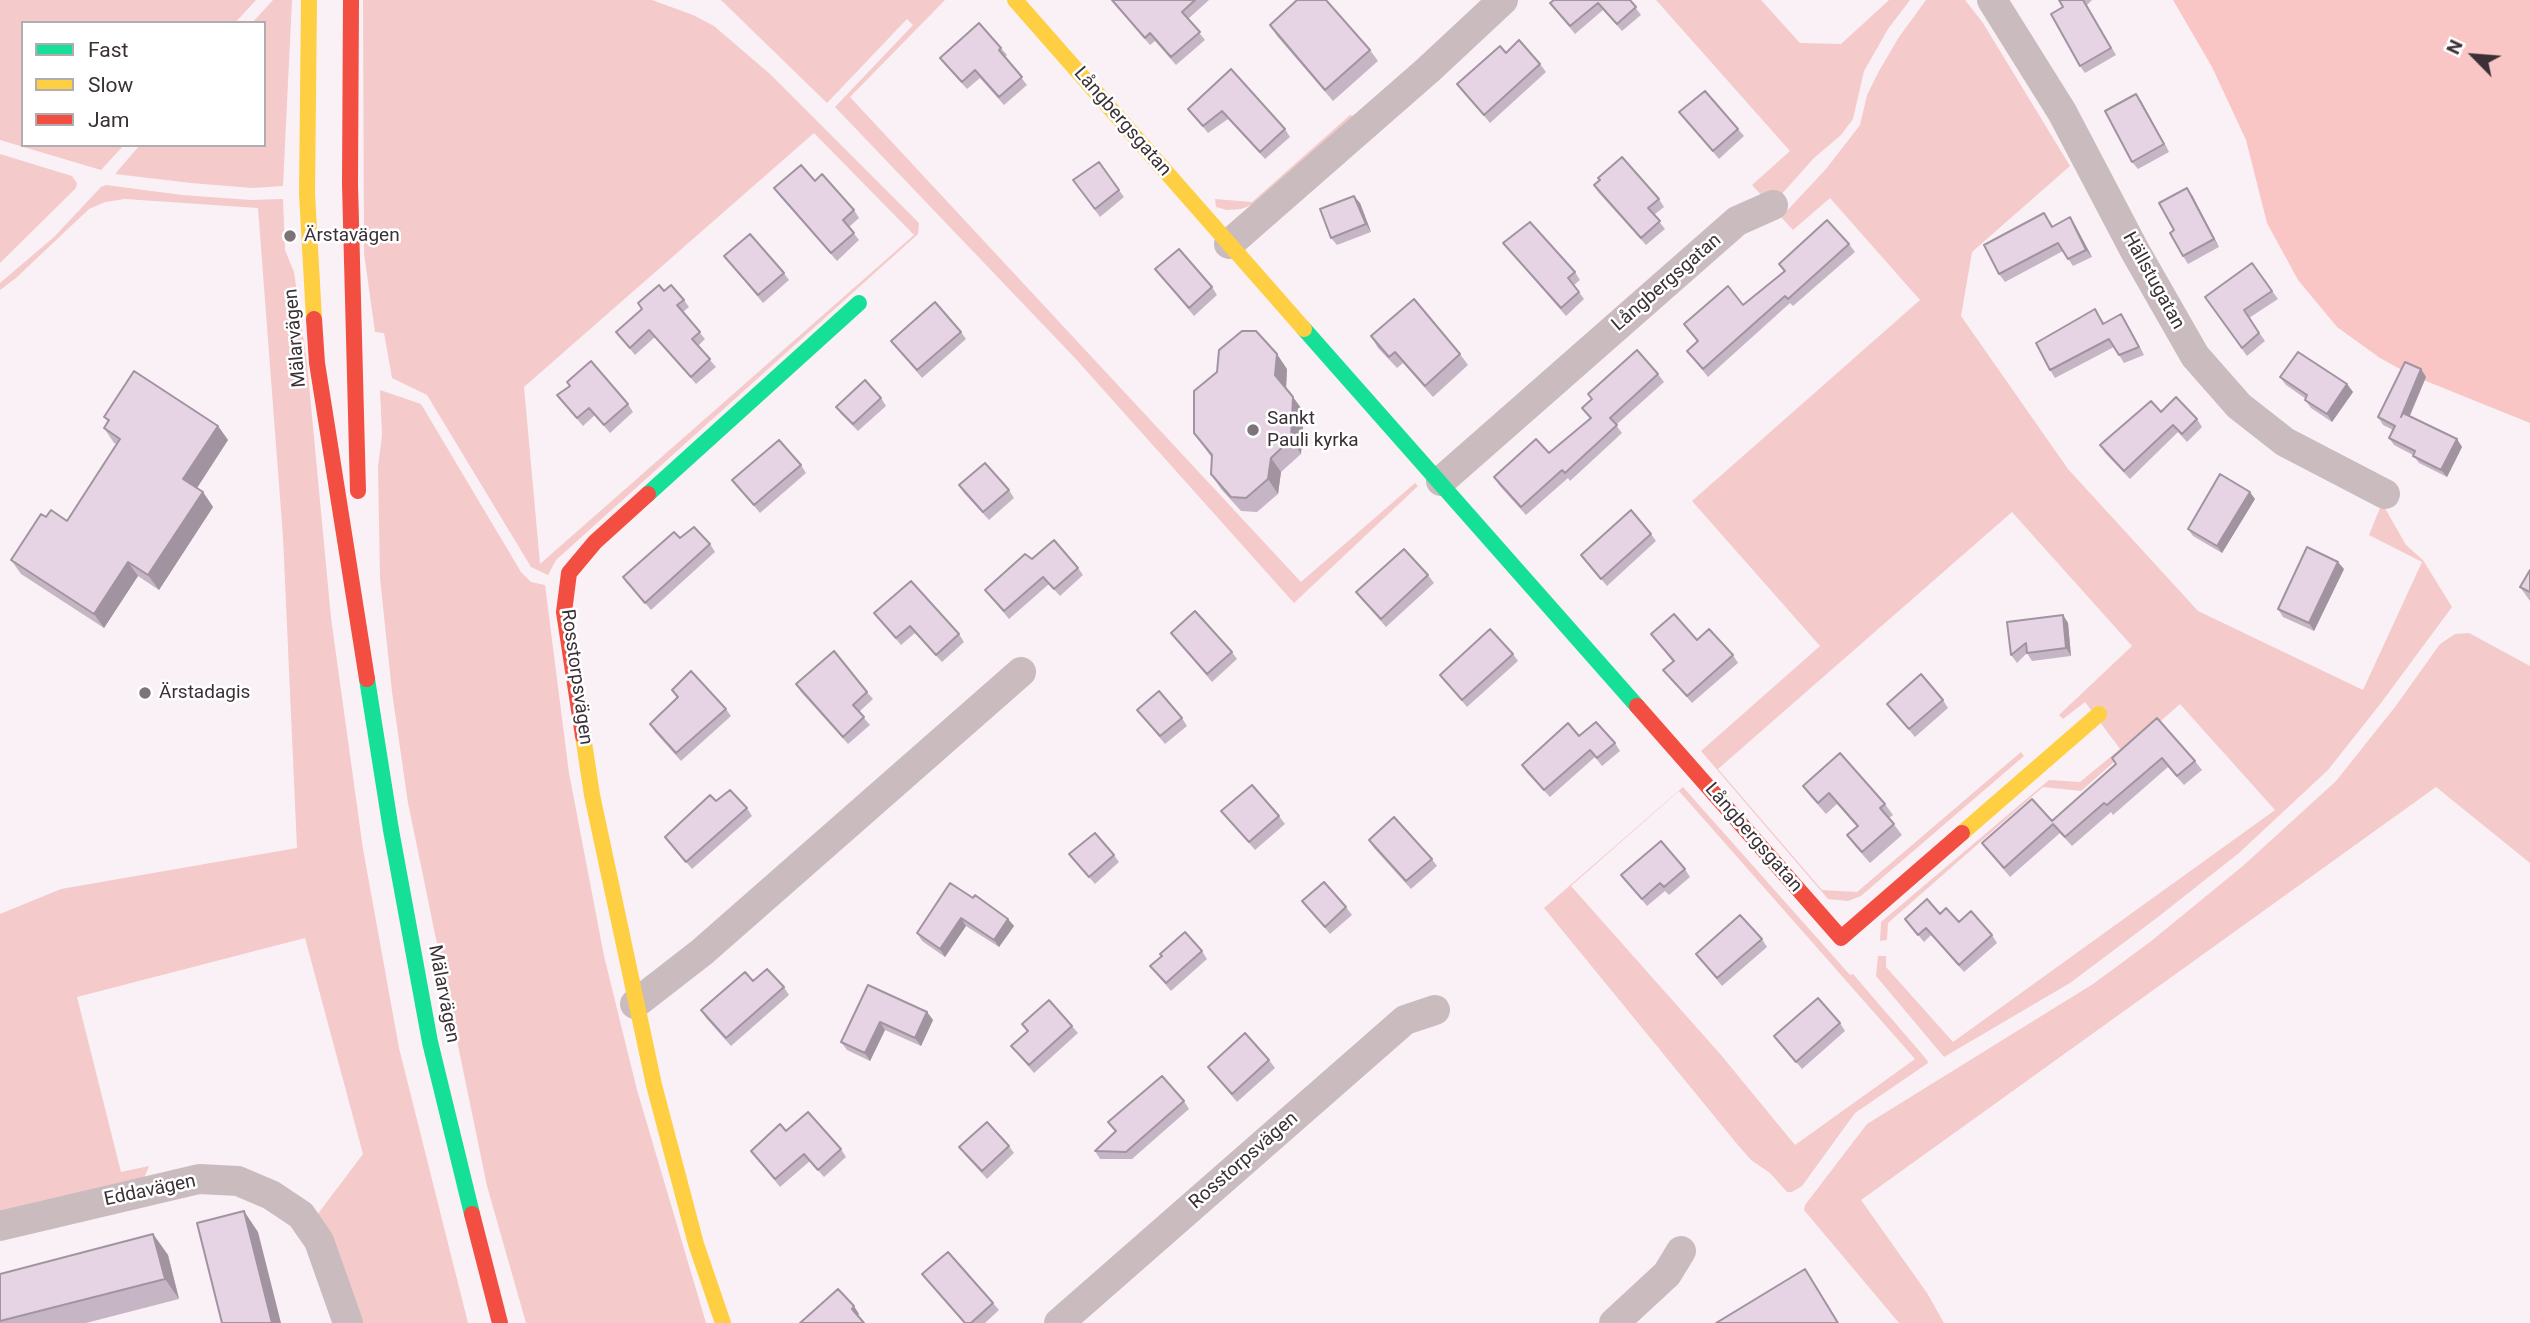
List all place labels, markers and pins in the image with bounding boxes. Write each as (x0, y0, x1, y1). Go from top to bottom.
place label: Ärstavägen (304, 225, 400, 247)
marker: Ärstavägen (282, 228, 298, 244)
place label: Sankt Pauli kyrka (1267, 408, 1359, 452)
marker: Sankt Pauli kyrka (1245, 422, 1261, 438)
place label: Ärstadagis (159, 682, 250, 704)
marker: Ärstadagis (137, 685, 153, 701)

